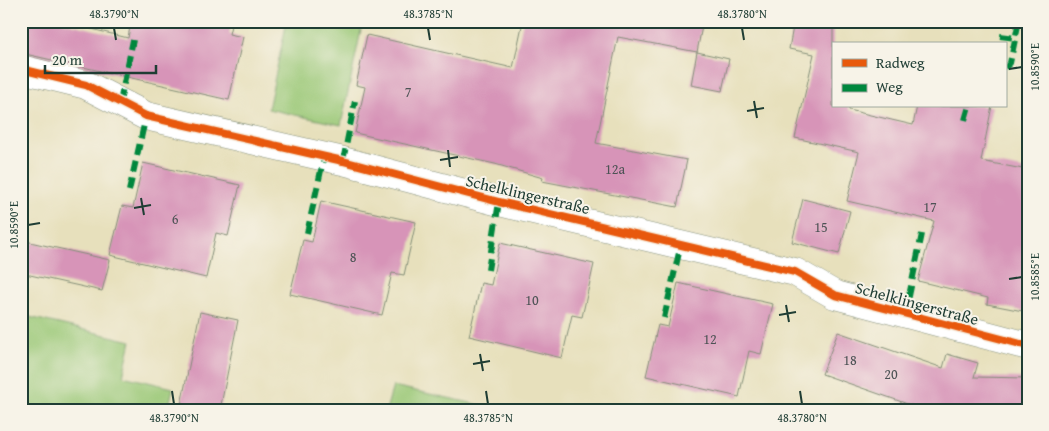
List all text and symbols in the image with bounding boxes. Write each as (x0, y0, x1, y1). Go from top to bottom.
text: 48.3790°N (89, 5, 139, 22)
text: 48.3785°N (403, 5, 453, 22)
text: 48.3780°N (717, 5, 767, 22)
scale bar (45, 42, 156, 74)
legend (832, 42, 1006, 108)
text: 10.8590°E (1026, 43, 1043, 91)
text: 20 m (52, 49, 83, 70)
text: Radweg (876, 52, 925, 73)
text: Weg (876, 76, 903, 97)
house number: 7 (405, 82, 412, 102)
house number: 12a (605, 159, 625, 179)
street label: Schelklingerstraße (464, 168, 592, 220)
house number: 17 (923, 197, 937, 217)
text: 10.8590°E (5, 201, 22, 249)
house number: 6 (172, 209, 179, 229)
house number: 15 (814, 217, 828, 237)
house number: 8 (350, 247, 357, 267)
text: 10.8585°E (1026, 253, 1043, 301)
street label: Schelklingerstraße (853, 275, 981, 331)
house number: 10 (525, 290, 539, 310)
house number: 12 (703, 329, 717, 349)
house number: 18 (843, 350, 857, 370)
house number: 20 (884, 364, 898, 384)
text: 48.3790°N (149, 409, 199, 426)
text: 48.3785°N (463, 409, 513, 426)
text: 48.3780°N (777, 409, 827, 426)

